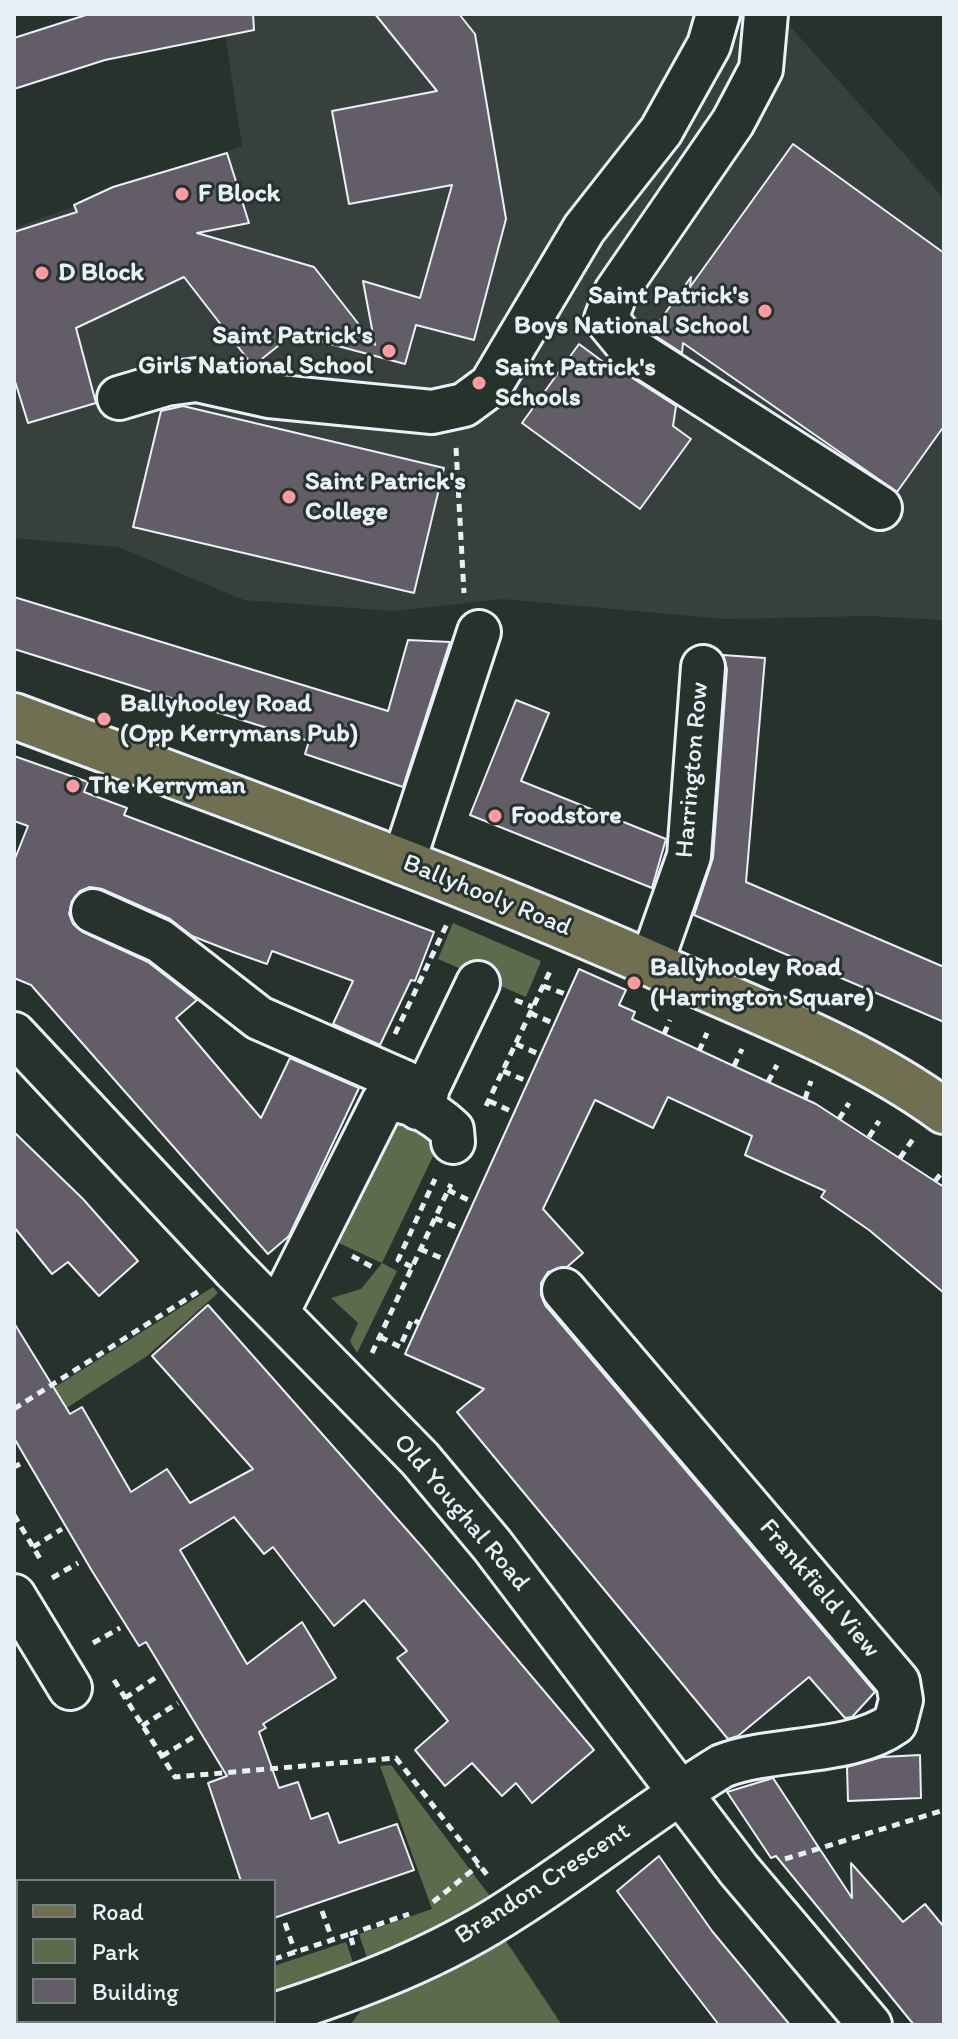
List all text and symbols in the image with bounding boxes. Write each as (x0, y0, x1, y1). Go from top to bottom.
place label: F Block (198, 178, 280, 210)
marker: F Block (173, 185, 191, 203)
place label: D Block (58, 257, 144, 289)
marker: D Block (33, 264, 51, 282)
place label: Saint Patrick's Boys National School (514, 280, 749, 342)
marker: Saint Patrick's Boys National School (756, 302, 774, 320)
place label: Saint Patrick's Girls National School (138, 320, 373, 382)
marker: Saint Patrick's Girls National School (380, 342, 398, 360)
place label: Saint Patrick's Schools (495, 352, 656, 414)
marker: Saint Patrick's Schools (470, 374, 488, 392)
place label: Saint Patrick's College (305, 466, 466, 528)
marker: Saint Patrick's College (280, 488, 298, 506)
street label: Harrington Row (670, 681, 716, 859)
place label: Ballyhooley Road (Opp Kerrymans Pub) (120, 688, 358, 750)
marker: Ballyhooley Road (Opp Kerrymans Pub) (95, 710, 113, 728)
place label: The Kerryman (89, 770, 246, 802)
marker: The Kerryman (64, 777, 82, 795)
place label: Foodstore (511, 800, 622, 832)
marker: Foodstore (486, 807, 504, 825)
street label: Ballyhooly Road (398, 848, 576, 944)
place label: Ballyhooley Road (Harrington Square) (650, 952, 874, 1014)
marker: Ballyhooley Road (Harrington Square) (625, 974, 643, 992)
street label: Old Youghal Road (386, 1428, 536, 1598)
street label: Frankfield View (752, 1513, 886, 1665)
street label: Brandon Crescent (450, 1816, 636, 1952)
legend (16, 1879, 276, 2023)
text: Road (92, 1897, 144, 1926)
text: Park (92, 1937, 139, 1966)
text: Building (92, 1977, 179, 2006)

